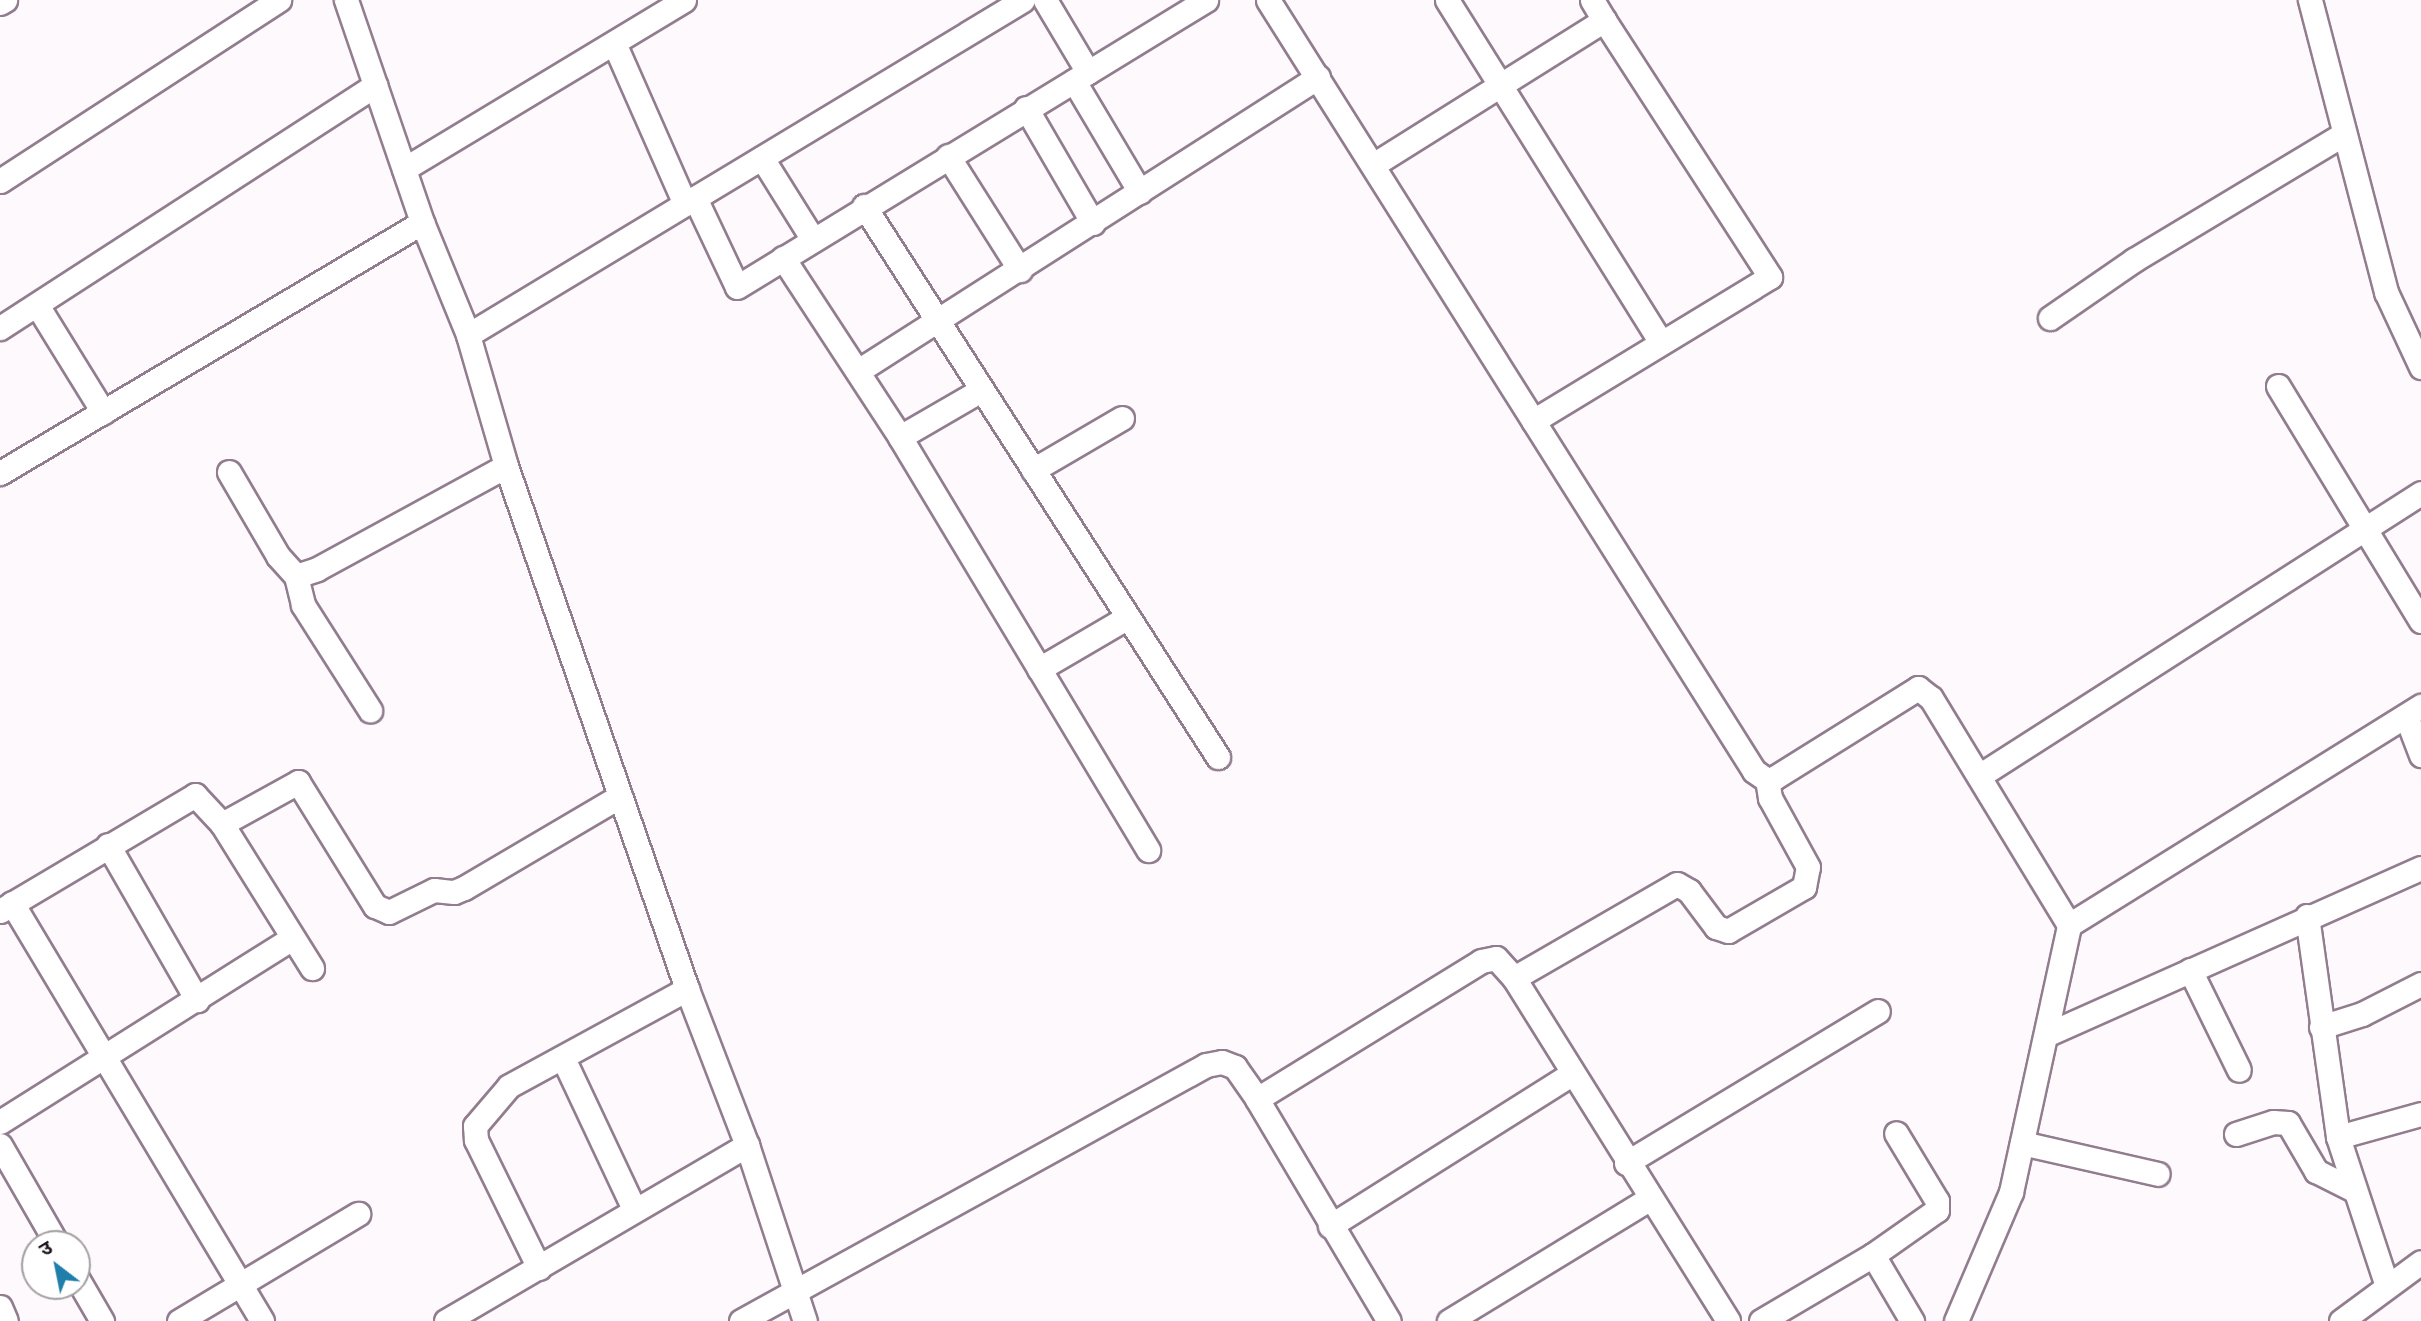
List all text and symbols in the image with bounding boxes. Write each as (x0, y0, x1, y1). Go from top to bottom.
north arrow (21, 1230, 91, 1300)
text: उ (34, 1235, 57, 1262)

